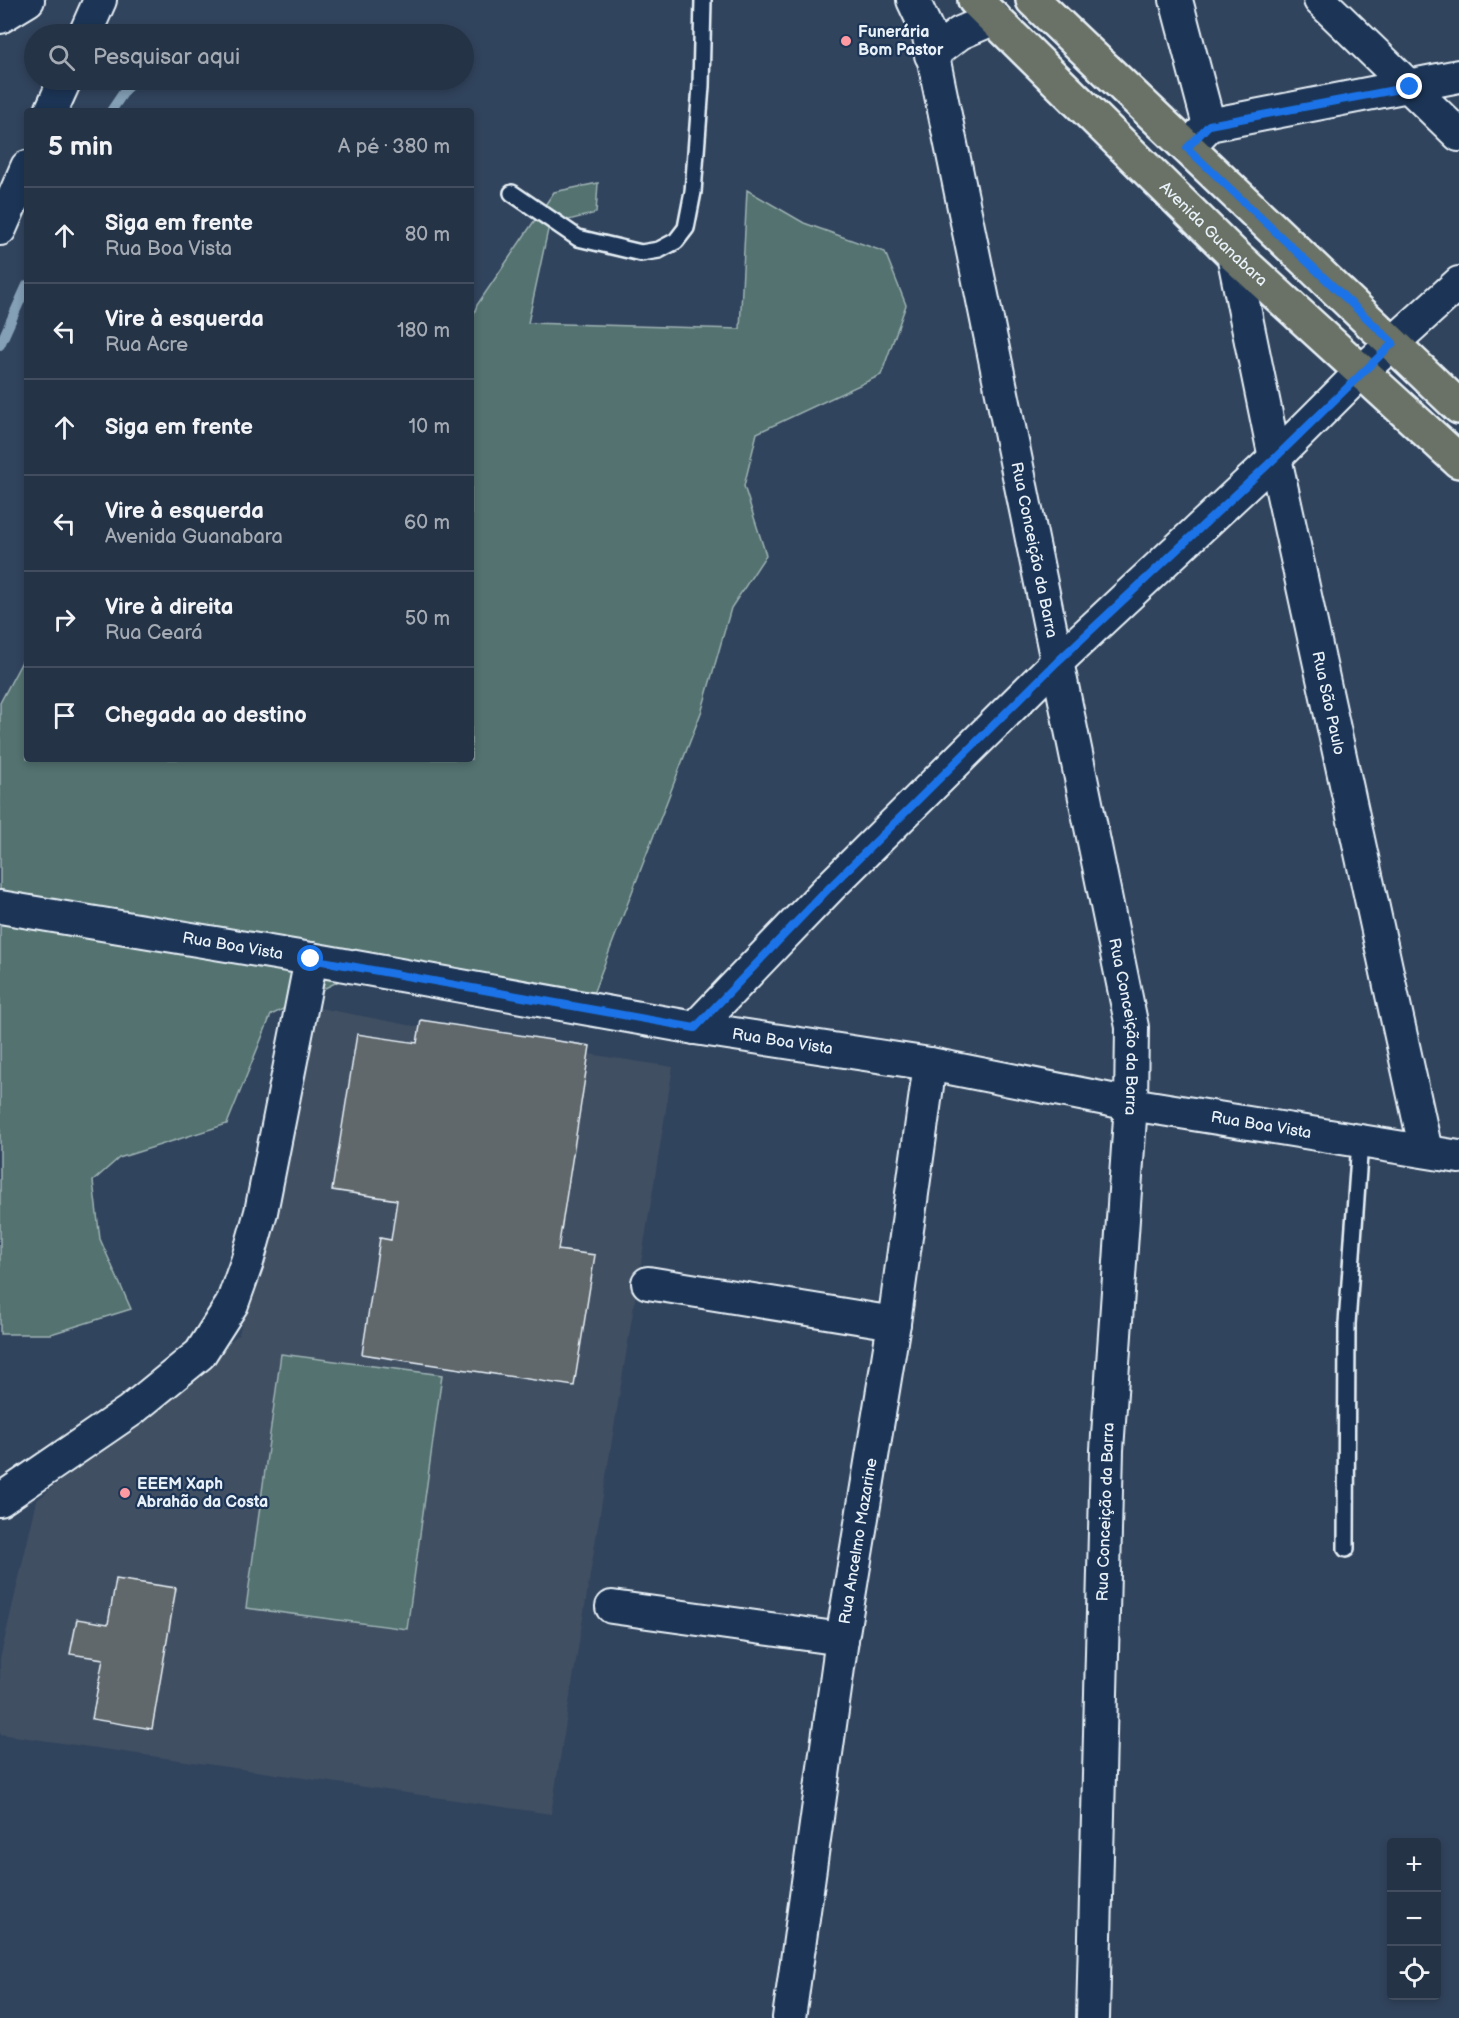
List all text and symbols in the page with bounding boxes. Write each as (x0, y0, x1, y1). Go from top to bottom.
place label: Funerária Bom Pastor (858, 23, 944, 60)
search box (24, 24, 474, 90)
marker: Funerária Bom Pastor (839, 34, 853, 48)
icon: search (45, 41, 78, 74)
text: Pesquisar aqui (93, 44, 240, 71)
route end (1396, 73, 1422, 99)
text: 5 min (48, 132, 113, 163)
text: A pé · 380 m (338, 135, 450, 159)
street label: Avenida Guanabara (1156, 178, 1271, 290)
text: Siga em frente (105, 210, 253, 237)
icon: ahead (48, 219, 81, 252)
text: 80 m (405, 223, 450, 247)
text: Rua Boa Vista (105, 237, 232, 261)
text: Vire à esquerda (105, 306, 264, 333)
icon: left (48, 315, 81, 348)
text: 180 m (397, 319, 450, 343)
text: Rua Acre (105, 333, 188, 357)
icon: ahead (48, 411, 81, 444)
text: Siga em frente (105, 414, 253, 441)
text: 10 m (409, 415, 450, 439)
street label: Rua Conceição da Barra (1007, 460, 1061, 639)
text: Vire à esquerda (105, 498, 264, 525)
icon: left (48, 507, 81, 540)
text: 60 m (404, 511, 450, 535)
text: Avenida Guanabara (105, 525, 283, 549)
text: Vire à direita (105, 594, 233, 621)
icon: right (48, 603, 81, 636)
text: 50 m (405, 607, 450, 631)
text: Rua Ceará (105, 621, 203, 645)
street label: Rua São Paulo (1308, 649, 1349, 757)
icon: arrive (48, 699, 81, 732)
text: Chegada ao destino (105, 702, 307, 729)
street label: Rua Boa Vista (181, 928, 285, 964)
street label: Rua Conceição da Barra (1105, 936, 1142, 1116)
route start (297, 945, 323, 971)
street label: Rua Boa Vista (731, 1024, 834, 1058)
street label: Rua Boa Vista (1209, 1108, 1313, 1143)
street label: Rua Conceição da Barra (1093, 1422, 1119, 1602)
street label: Rua Ancelmo Mazarine (835, 1456, 881, 1626)
place label: EEEM Xaph Abrahão da Costa (136, 1475, 268, 1512)
marker: EEEM Xaph Abrahão da Costa (118, 1486, 132, 1500)
map controls (1387, 1838, 1441, 2000)
button: + (1387, 1838, 1441, 1892)
button: − (1387, 1892, 1441, 1946)
button: locate (1387, 1946, 1441, 2000)

